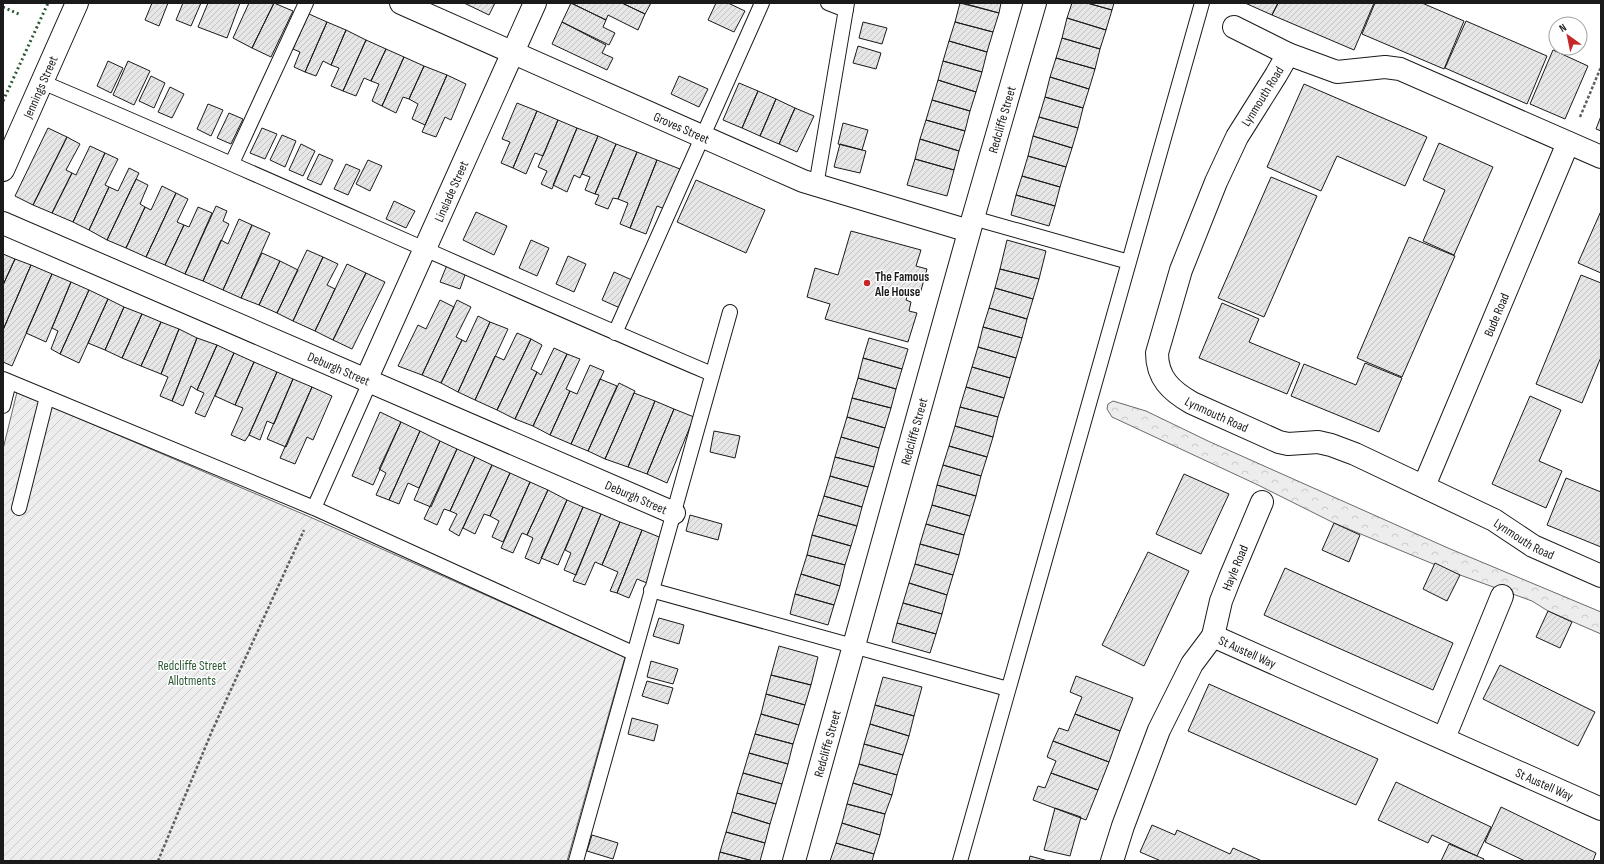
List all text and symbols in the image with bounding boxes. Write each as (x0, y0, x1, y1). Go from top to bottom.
north arrow (1548, 16, 1588, 56)
text: N (1557, 21, 1569, 35)
street label: Jennings Street (20, 54, 62, 122)
street label: Lynmouth Road (1238, 64, 1288, 129)
street label: Redcliffe Street (985, 84, 1020, 155)
street label: Groves Street (651, 109, 712, 148)
street label: Linslade Street (431, 159, 472, 225)
place label: The Famous Ale House (874, 269, 929, 300)
marker: The Famous Ale House (862, 278, 872, 288)
street label: Bude Road (1481, 291, 1513, 339)
street label: Deburgh Street (305, 349, 372, 390)
street label: Lynmouth Road (1182, 394, 1251, 436)
street label: Redcliffe Street (898, 396, 932, 467)
street label: Deburgh Street (602, 477, 670, 518)
street label: Lynmouth Road (1491, 515, 1557, 563)
street label: Hayle Road (1219, 543, 1252, 593)
street label: St Austell Way (1216, 633, 1279, 672)
park label: Redcliffe Street Allotments (158, 658, 226, 689)
street label: Redcliffe Street (811, 708, 845, 779)
street label: St Austell Way (1513, 765, 1575, 805)

